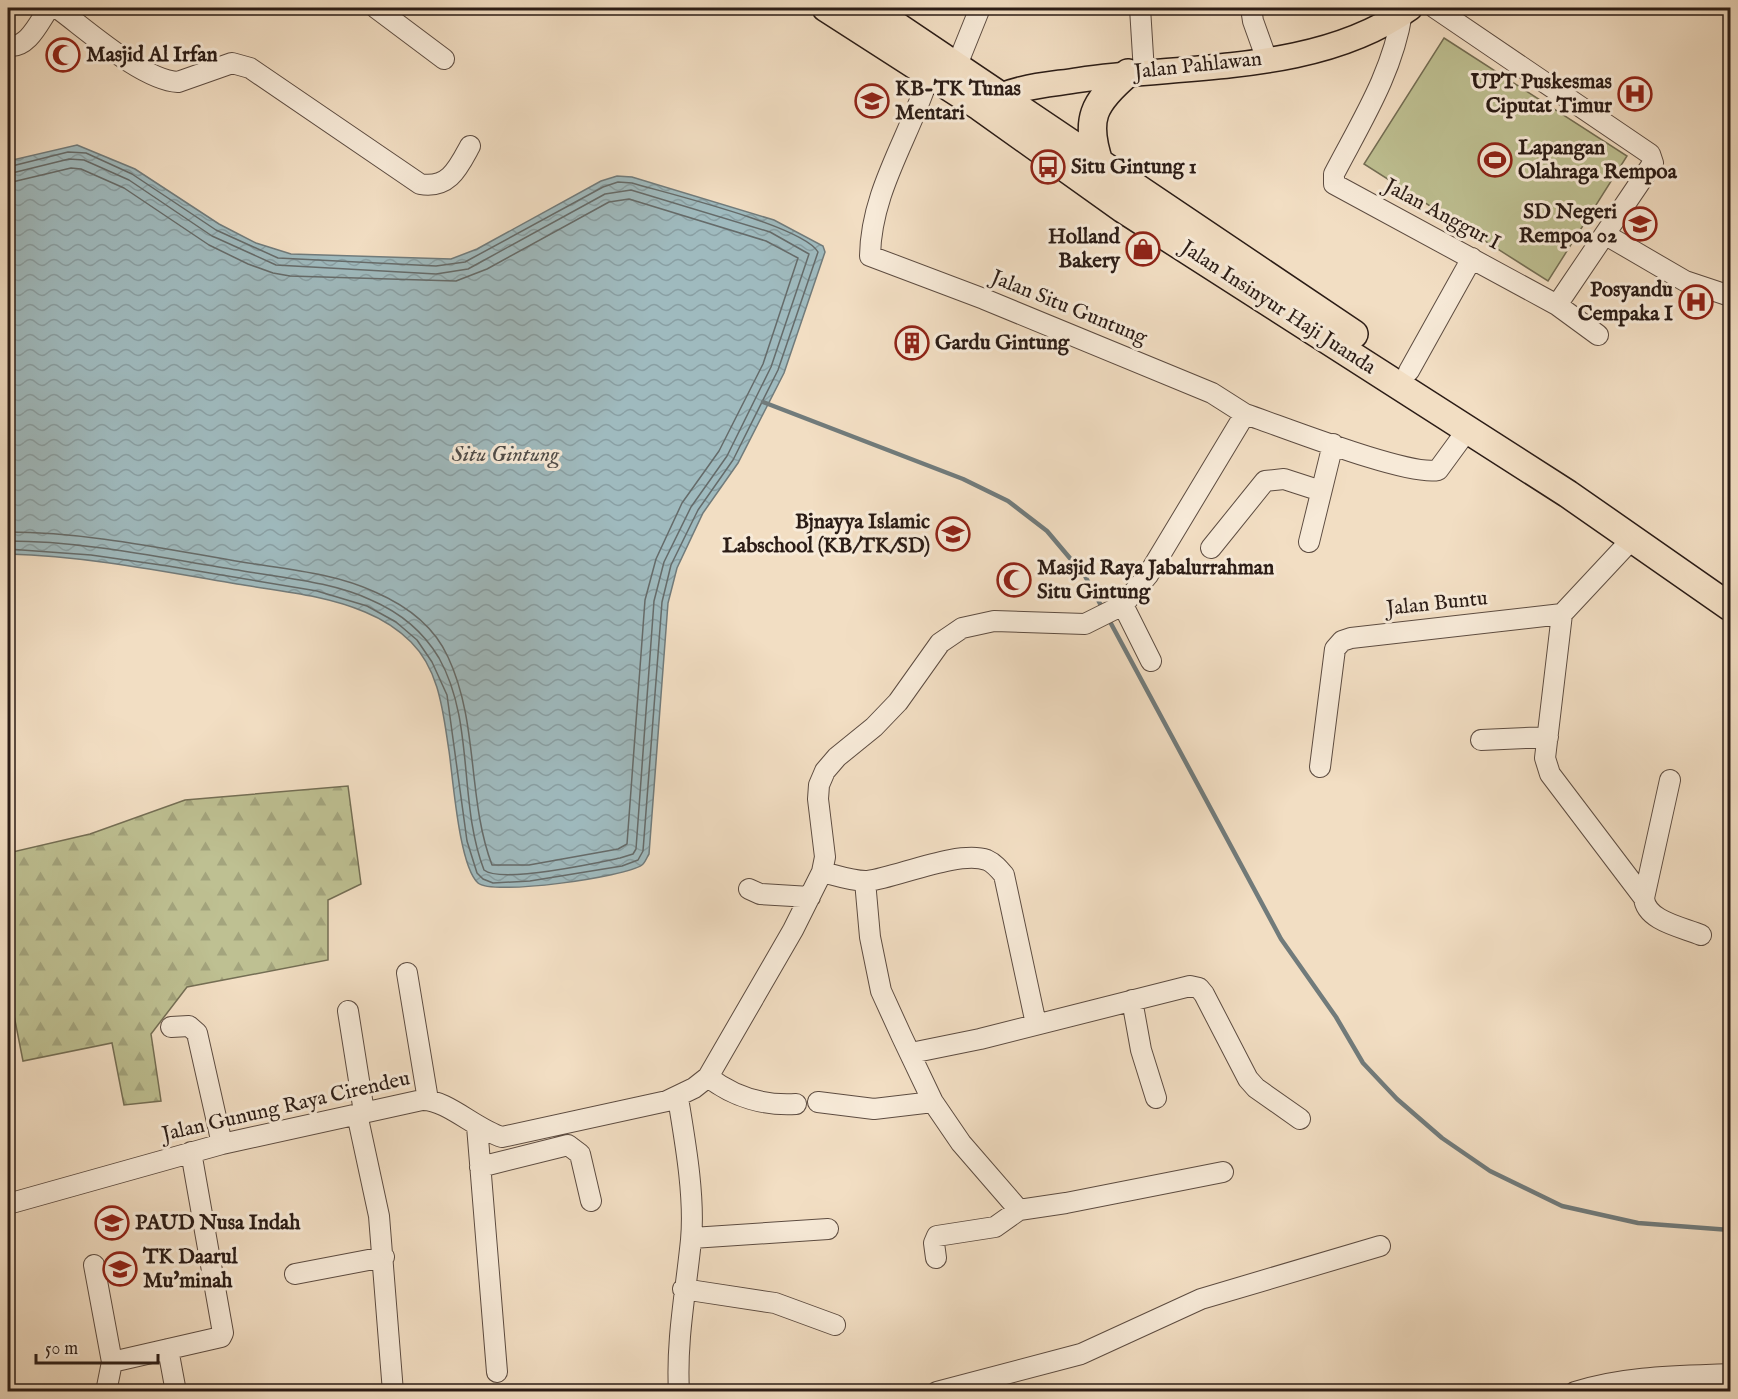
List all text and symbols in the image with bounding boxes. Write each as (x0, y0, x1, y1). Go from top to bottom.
mosque icon: Masjid Al Irfan (45, 37, 81, 73)
place label: Masjid Al Irfan (86, 42, 218, 69)
street label: Jalan Pahlawan (1131, 46, 1263, 86)
place label: UPT Puskesmas Ciputat Timur (1470, 69, 1612, 120)
place label: KB-TK Tunas Mentari (895, 76, 1021, 127)
hospital icon: UPT Puskesmas Ciputat Timur (1617, 76, 1653, 112)
school or university icon: KB-TK Tunas Mentari (854, 83, 890, 119)
place label: Lapangan Olahraga Rempoa (1518, 135, 1678, 186)
sports icon: Lapangan Olahraga Rempoa (1477, 142, 1513, 178)
bus stop icon: Situ Gintung 1 (1030, 149, 1066, 185)
place label: Situ Gintung 1 (1071, 154, 1197, 181)
street label: Jalan Anggur I (1377, 172, 1505, 257)
place label: SD Negeri Rempoa 02 (1519, 199, 1617, 250)
school or university icon: SD Negeri Rempoa 02 (1622, 206, 1658, 242)
place label: Holland Bakery (1048, 224, 1121, 275)
shop icon: Holland Bakery (1125, 231, 1161, 267)
street label: Jalan Insinyur Haji Juanda (1174, 234, 1381, 382)
street label: Jalan Situ Guntung (985, 264, 1152, 352)
place label: Posyandu Cempaka I (1578, 277, 1673, 328)
hospital icon: Posyandu Cempaka I (1678, 284, 1714, 320)
building icon: Gardu Gintung (894, 325, 930, 361)
place label: Gardu Gintung (935, 330, 1070, 357)
water label: Situ Gintung (451, 441, 560, 469)
place label: Bjnayya Islamic Labschool (KB/TK/SD) (722, 509, 930, 560)
school or university icon: Bjnayya Islamic Labschool (KB/TK/SD) (935, 516, 971, 552)
place label: Masjid Raya Jabalurrahman Situ Gintung (1037, 555, 1274, 606)
mosque icon: Masjid Raya Jabalurrahman Situ Gintung (996, 562, 1032, 598)
street label: Jalan Buntu (1383, 585, 1489, 623)
street label: Jalan Gunung Raya Cirendeu (157, 1065, 413, 1149)
school or university icon: PAUD Nusa Indah (94, 1205, 130, 1241)
place label: PAUD Nusa Indah (135, 1210, 301, 1237)
place label: TK Daarul Mu'minah (142, 1244, 239, 1295)
school or university icon: TK Daarul Mu'minah (102, 1251, 138, 1287)
scale bar (36, 1327, 158, 1365)
text: 50 m (45, 1338, 78, 1361)

